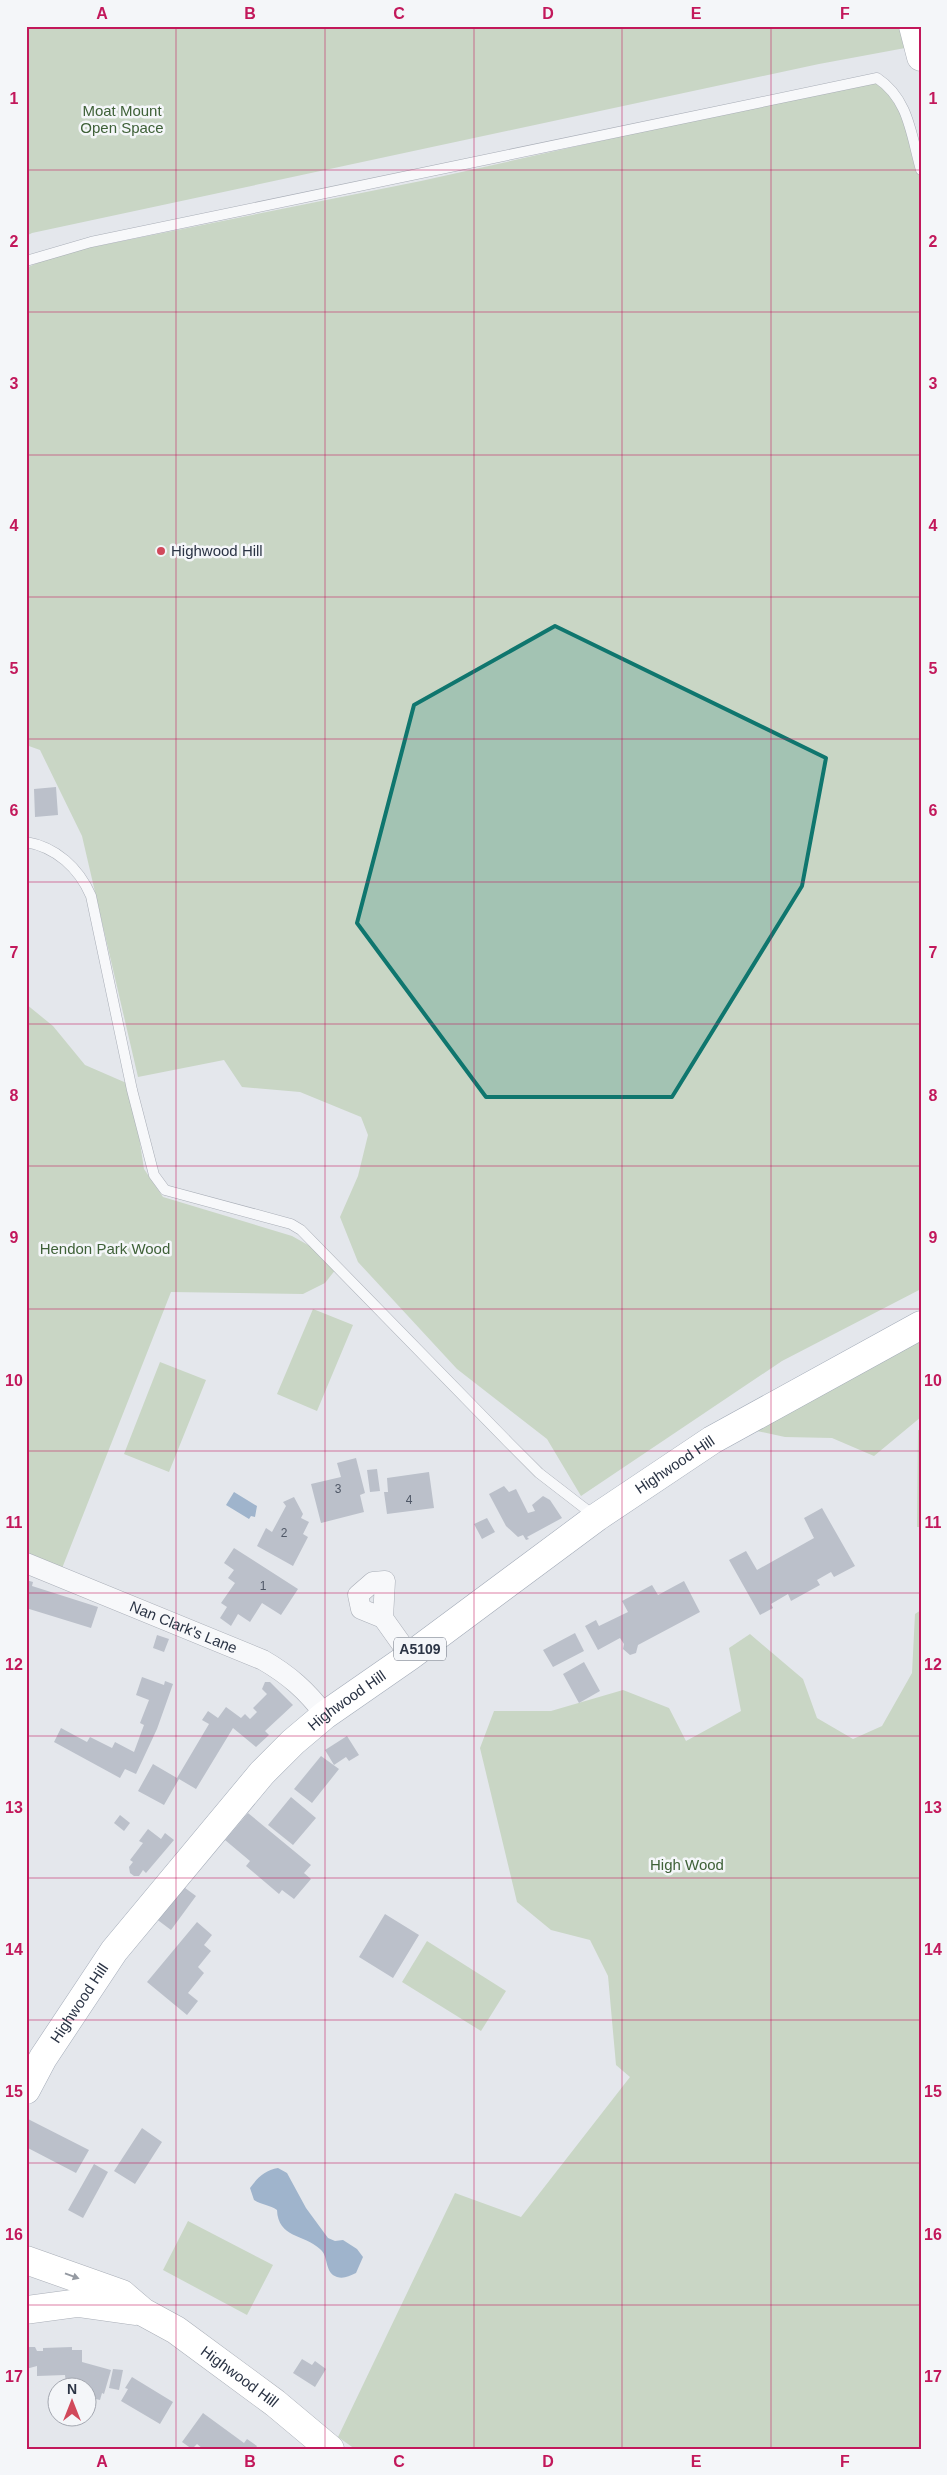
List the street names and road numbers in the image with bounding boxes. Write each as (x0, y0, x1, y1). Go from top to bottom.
street label: Highwood Hill (632, 1432, 717, 1497)
street label: Nan Clark's Lane (127, 1597, 240, 1657)
road number: A5109 (394, 1638, 446, 1660)
street label: Highwood Hill (304, 1667, 389, 1734)
street label: Highwood Hill (46, 1960, 111, 2046)
street label: Highwood Hill (198, 2342, 282, 2410)

